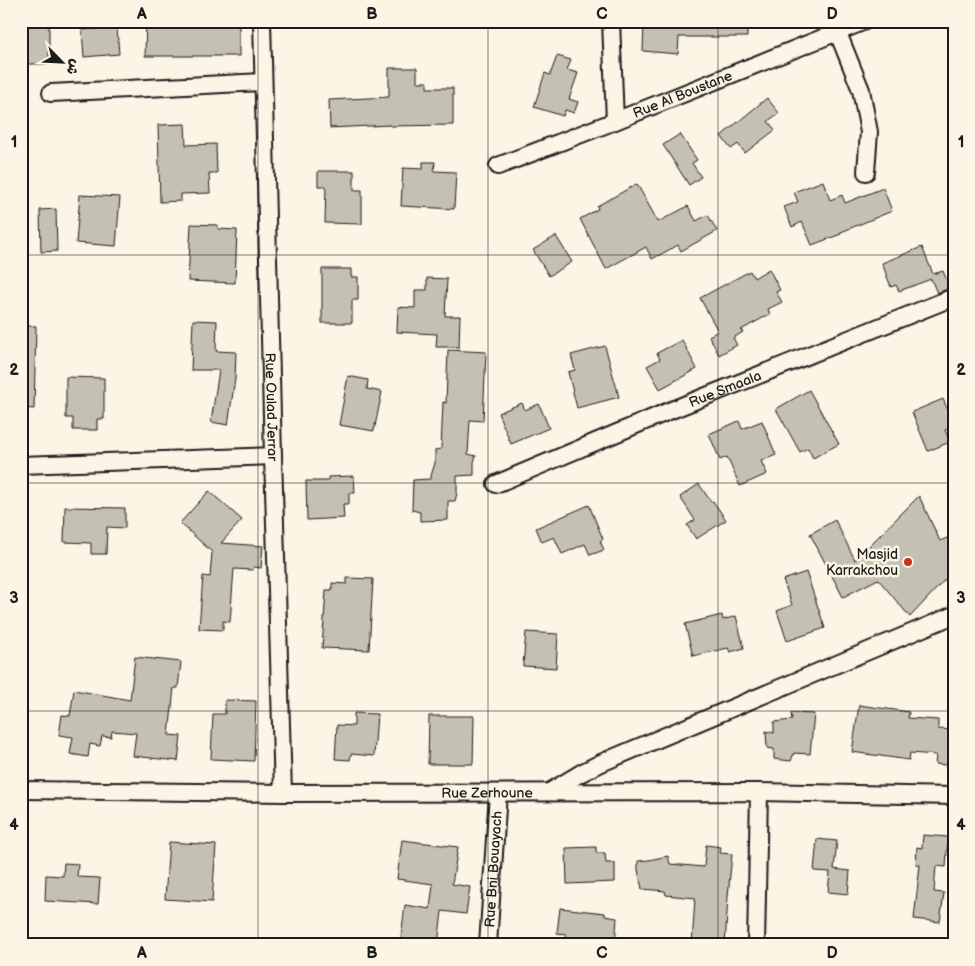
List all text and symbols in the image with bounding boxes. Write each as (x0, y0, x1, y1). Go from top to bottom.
text: A (136, 5, 147, 24)
text: B (366, 5, 378, 24)
text: C (596, 5, 608, 24)
text: D (826, 5, 838, 24)
north arrow (38, 38, 88, 88)
text: ش (63, 57, 84, 78)
street label: Rue Al Boustane (630, 67, 735, 122)
text: 1 (11, 133, 17, 152)
text: 1 (958, 133, 964, 152)
street label: Rue Oulad Jerrar (261, 352, 281, 462)
text: 2 (9, 361, 19, 380)
text: 2 (956, 361, 966, 380)
street label: Rue Smaala (686, 367, 764, 411)
place label: Masjid Karrakchou (826, 546, 898, 579)
marker: Masjid Karrakchou (902, 556, 914, 568)
text: 3 (9, 589, 19, 608)
text: 3 (956, 589, 966, 608)
street label: Rue Zerhoune (441, 784, 533, 802)
street label: Rue Bni Bouayach (481, 810, 506, 928)
text: 4 (9, 816, 19, 835)
text: 4 (956, 816, 966, 835)
text: A (136, 944, 147, 963)
text: B (366, 944, 378, 963)
text: C (596, 944, 608, 963)
text: D (826, 944, 838, 963)

